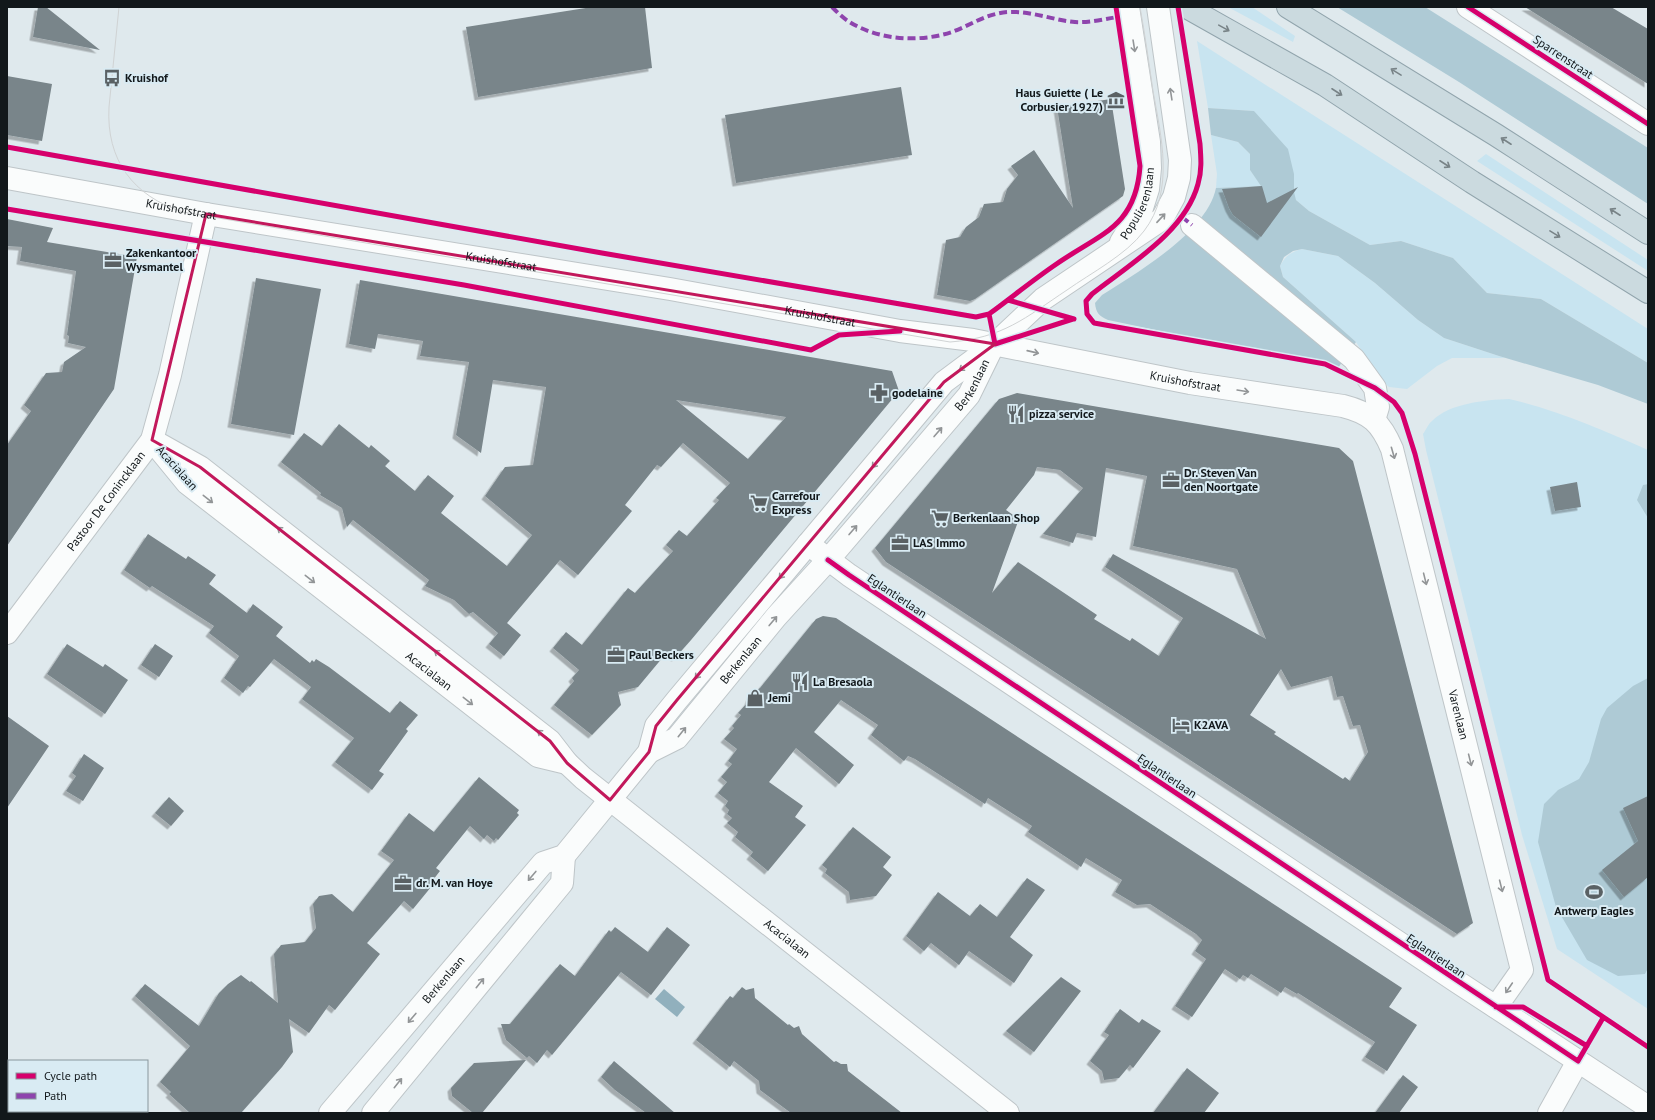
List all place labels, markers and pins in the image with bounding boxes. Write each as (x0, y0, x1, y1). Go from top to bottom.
bus stop icon: Kruishof (102, 68, 122, 88)
place label: Kruishof (125, 70, 169, 85)
place label: Haus Guiette ( Le Corbusier 1927) (1016, 85, 1103, 114)
museum icon: Haus Guiette ( Le Corbusier 1927) (1106, 90, 1126, 110)
place label: Zakenkantoor Wysmantel (126, 245, 197, 274)
office icon: Zakenkantoor Wysmantel (103, 250, 123, 270)
pharmacy icon: godelaine (869, 383, 889, 403)
place label: godelaine (892, 385, 943, 400)
restaurant icon: pizza service (1006, 404, 1026, 424)
place label: pizza service (1029, 406, 1094, 421)
place label: Dr. Steven Van den Noortgate (1184, 465, 1258, 494)
office icon: Dr. Steven Van den Noortgate (1161, 470, 1181, 490)
place label: Carrefour Express (772, 488, 821, 517)
supermarket icon: Carrefour Express (749, 493, 769, 513)
supermarket icon: Berkenlaan Shop (930, 508, 950, 528)
place label: Berkenlaan Shop (953, 510, 1040, 525)
office icon: LAS Immo (890, 533, 910, 553)
place label: LAS Immo (913, 535, 966, 550)
office icon: Paul Beckers (606, 645, 626, 665)
place label: Paul Beckers (629, 647, 694, 662)
restaurant icon: La Bresaola (790, 672, 810, 692)
place label: La Bresaola (813, 674, 873, 689)
shop icon: Jemi (745, 688, 765, 708)
place label: Jemi (767, 690, 791, 705)
hotel icon: K2AVA (1171, 715, 1191, 735)
place label: K2AVA (1194, 717, 1229, 732)
office icon: dr. M. van Hoye (393, 873, 413, 893)
place label: dr. M. van Hoye (416, 875, 493, 890)
sports icon: Antwerp Eagles (1584, 882, 1604, 902)
place label: Antwerp Eagles (1554, 903, 1634, 918)

